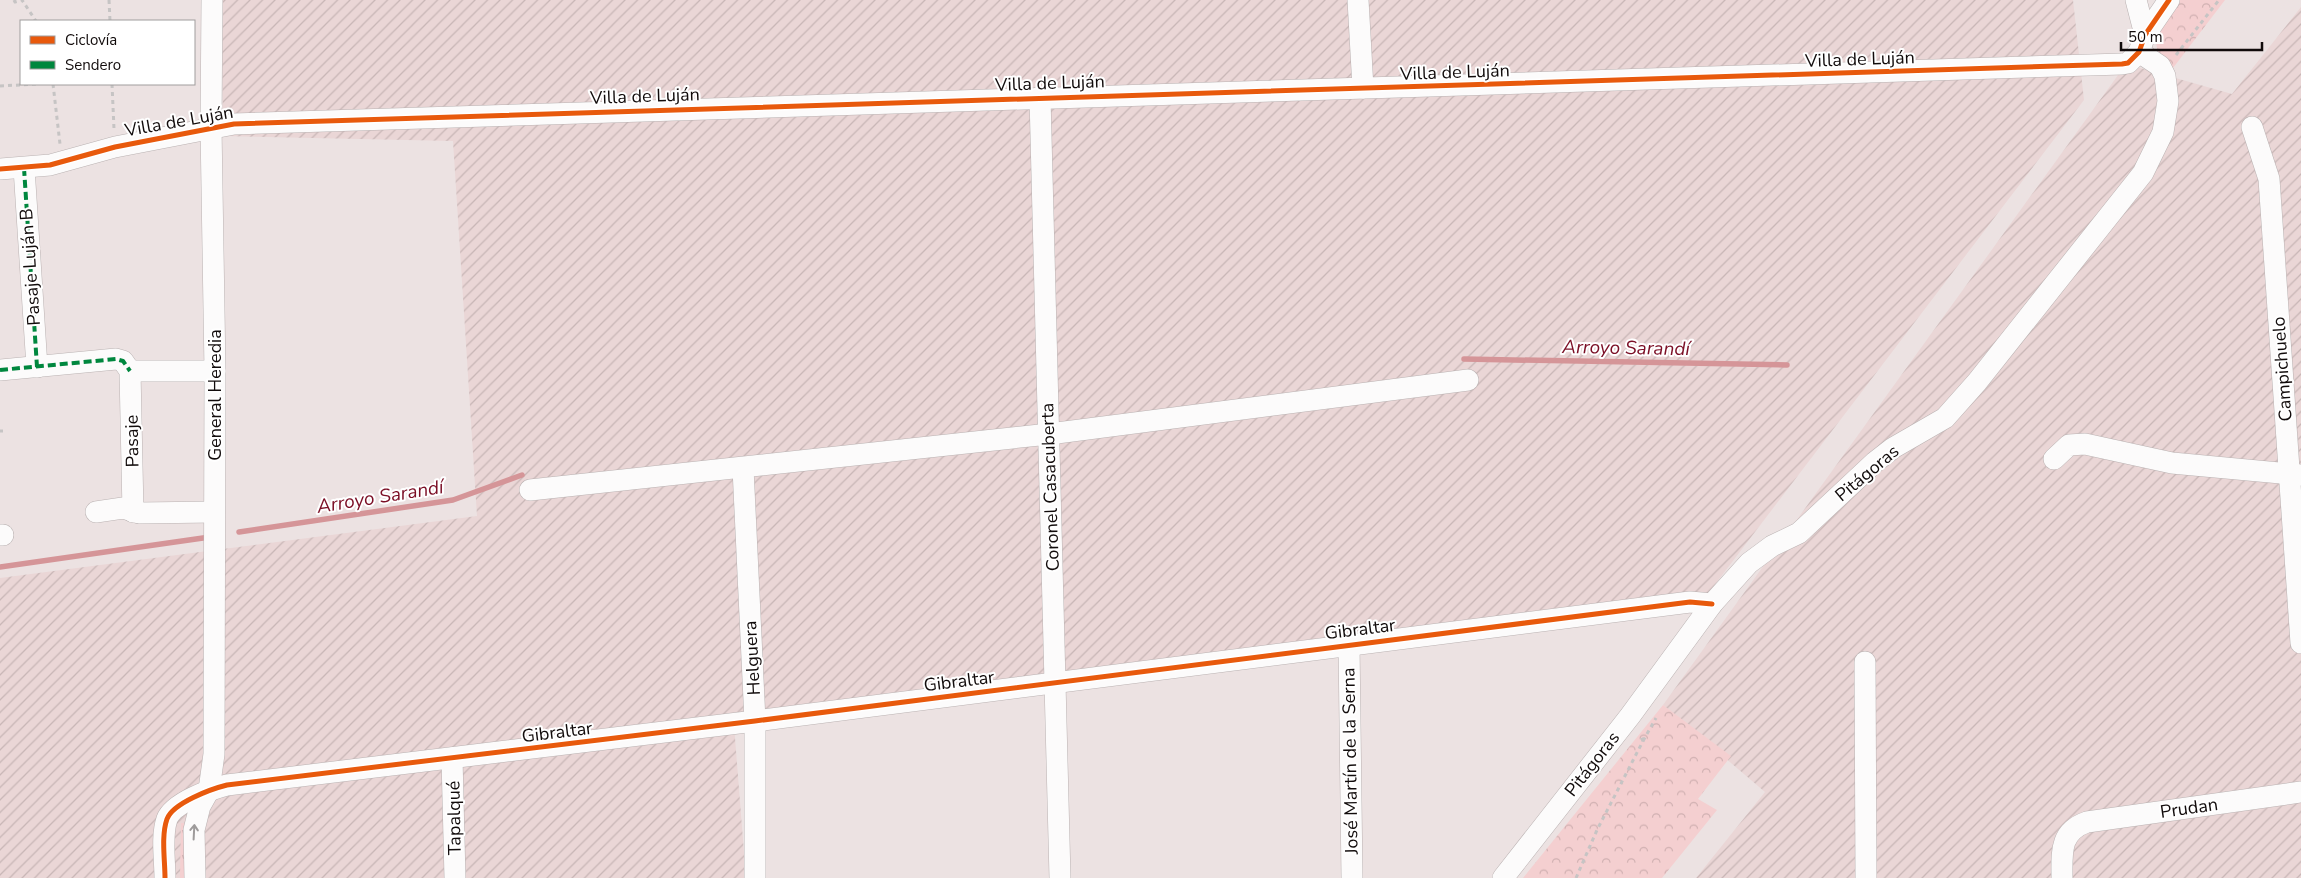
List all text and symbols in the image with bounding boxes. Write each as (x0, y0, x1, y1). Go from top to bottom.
legend (20, 20, 195, 85)
scale bar (2121, 20, 2262, 52)
text: 50 m (2128, 27, 2163, 47)
text: Ciclovía (65, 30, 117, 50)
street label: Villa de Luján (1804, 45, 1915, 73)
text: Sendero (65, 55, 121, 75)
street label: Villa de Luján (1399, 58, 1510, 86)
street label: Villa de Luján (994, 69, 1105, 97)
street label: Villa de Luján (589, 82, 700, 110)
street label: Villa de Luján (122, 100, 235, 143)
street label: Pasaje Luján B (14, 207, 46, 327)
street label: Campichuelo (2266, 316, 2298, 422)
street label: General Heredia (203, 329, 227, 461)
water label: Arroyo Sarandí (1561, 334, 1693, 362)
street label: Coronel Casacuberta (1035, 402, 1065, 572)
street label: Pasaje (120, 415, 144, 467)
street label: Pitágoras (1830, 439, 1904, 507)
water label: Arroyo Sarandí (314, 474, 448, 520)
street label: Gibraltar (1323, 613, 1397, 645)
street label: Helguera (738, 620, 766, 696)
street label: Gibraltar (922, 665, 996, 697)
street label: José Martín de la Serna (1336, 667, 1364, 856)
street label: Gibraltar (520, 716, 594, 748)
street label: Pitágoras (1559, 726, 1625, 802)
street label: Tapalqué (441, 781, 467, 855)
street label: Prudan (2159, 792, 2219, 824)
one-way arrow (190, 825, 199, 841)

